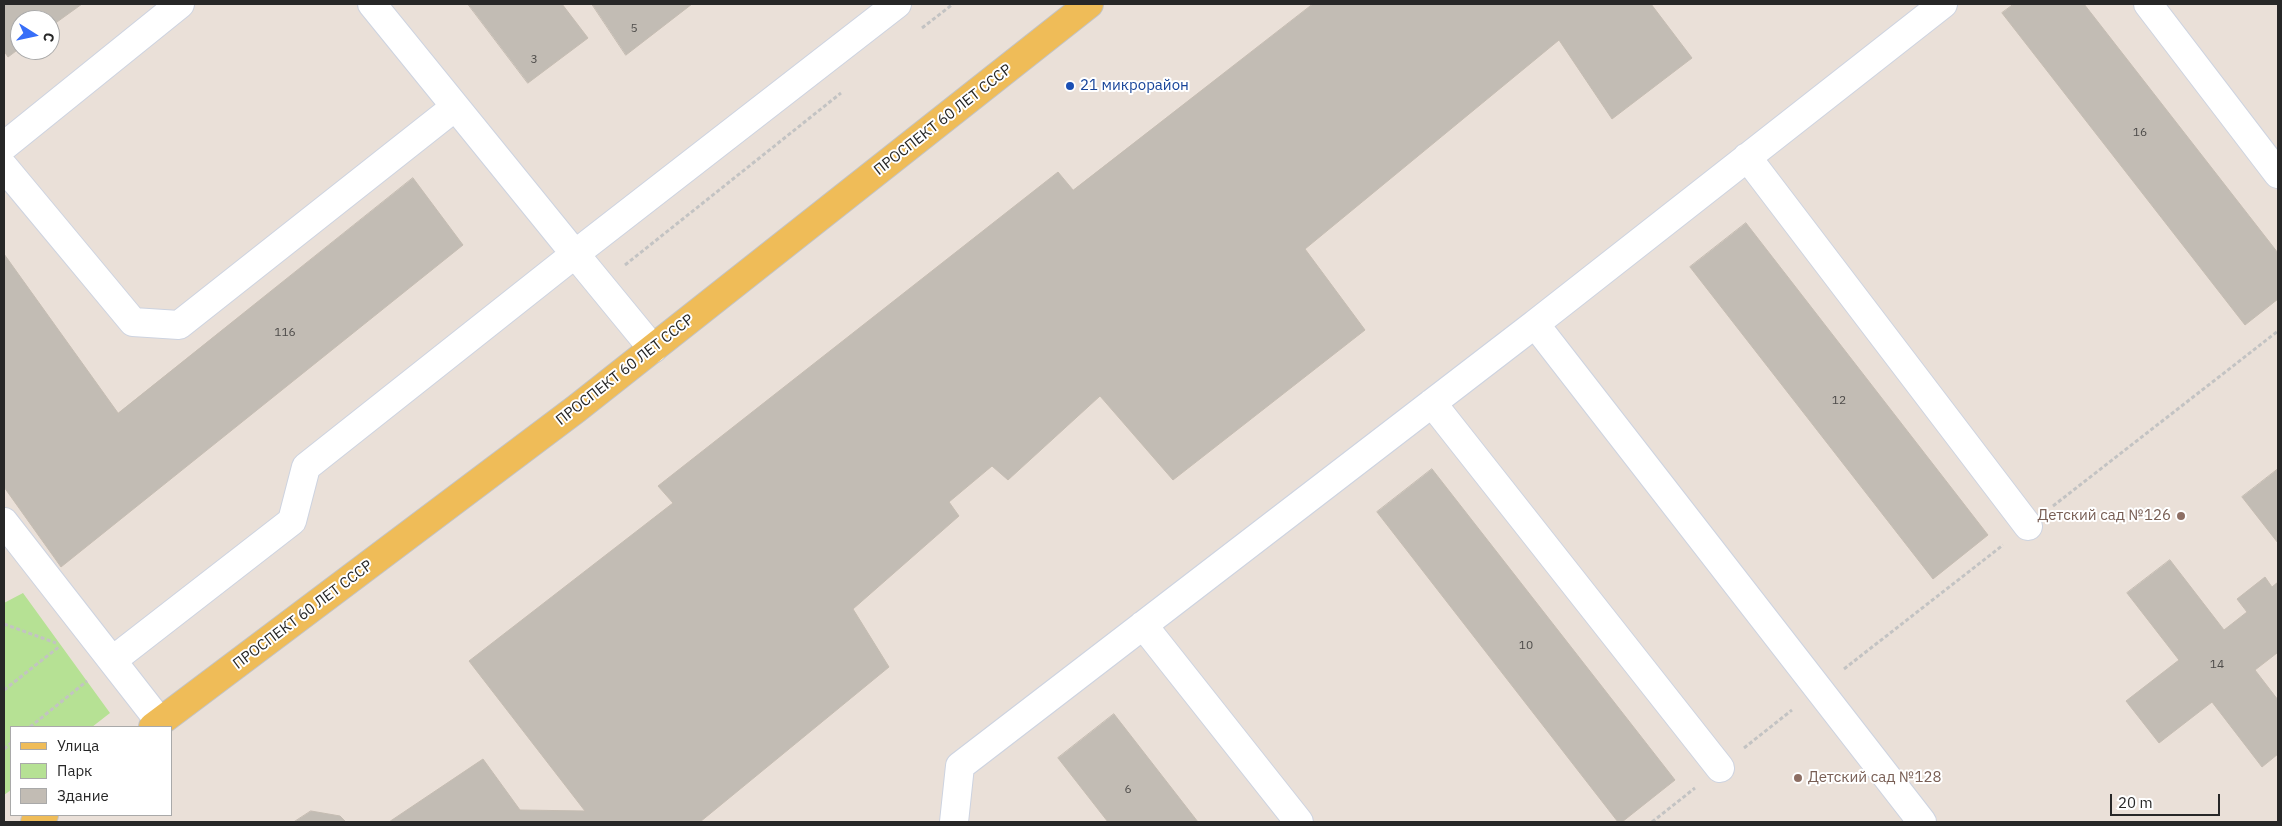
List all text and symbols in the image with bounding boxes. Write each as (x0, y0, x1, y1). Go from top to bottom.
north arrow (10, 10, 60, 60)
house number: 5 (630, 22, 638, 36)
text: С (39, 31, 58, 43)
house number: 3 (530, 53, 538, 67)
street label: ПРОСПЕКТ 60 ЛЕТ СССР (871, 61, 1015, 179)
place label: 21 микрорайон (1080, 77, 1189, 95)
marker: 21 микрорайон (1064, 80, 1076, 92)
house number: 16 (2133, 126, 2147, 140)
street label: ПРОСПЕКТ 60 ЛЕТ СССР (553, 311, 697, 429)
house number: 116 (274, 326, 296, 340)
house number: 12 (1832, 394, 1846, 408)
place label: Детский сад №126 (2037, 507, 2171, 525)
marker: Детский сад №126 (2175, 510, 2187, 522)
street label: ПРОСПЕКТ 60 ЛЕТ СССР (230, 557, 376, 673)
house number: 10 (1519, 639, 1533, 653)
house number: 14 (2210, 658, 2224, 672)
legend (10, 726, 172, 816)
text: Улица (57, 736, 99, 755)
text: Парк (57, 761, 92, 780)
place label: Детский сад №128 (1808, 769, 1942, 787)
marker: Детский сад №128 (1792, 772, 1804, 784)
house number: 6 (1124, 783, 1132, 797)
scale bar (2112, 784, 2222, 816)
text: Здание (57, 786, 109, 805)
text: 20 m (2118, 793, 2153, 812)

